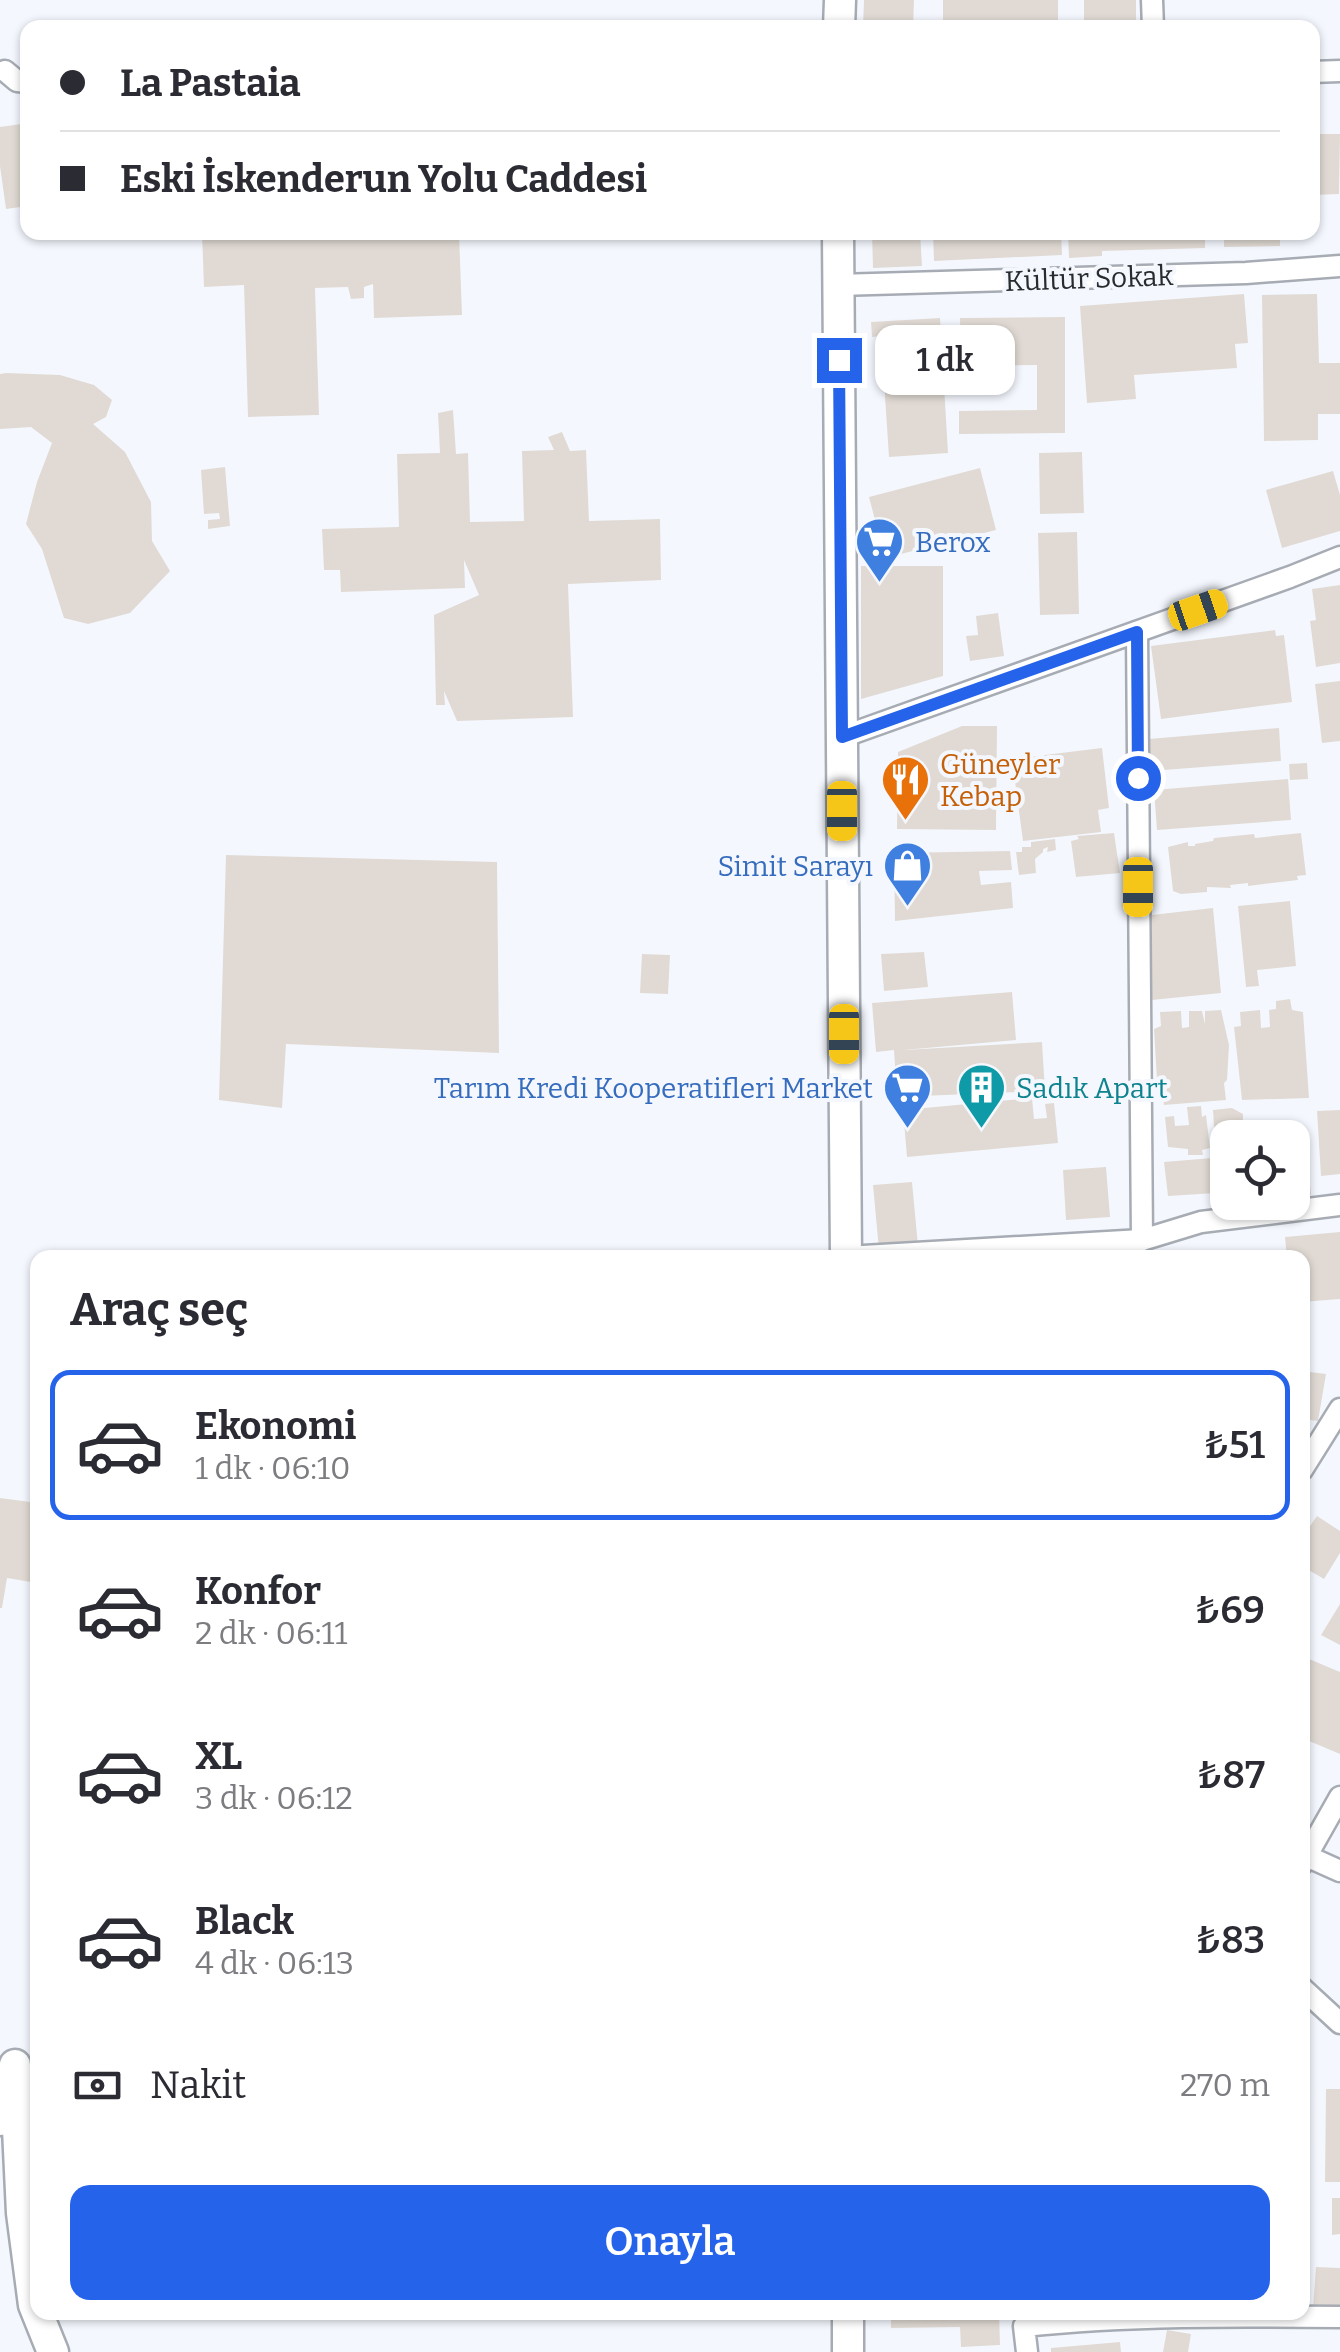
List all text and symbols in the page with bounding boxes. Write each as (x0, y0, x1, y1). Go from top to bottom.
text: La Pastaia (120, 60, 301, 106)
text: Eski İskenderun Yolu Caddesi (120, 156, 647, 202)
street label: Kültür Sokak (1004, 259, 1174, 298)
callout: 1 dk (874, 325, 1014, 395)
route end (817, 338, 862, 383)
text: 1 dk (916, 341, 974, 379)
supermarket icon: Berox (854, 516, 906, 584)
place label: Berox (915, 526, 991, 559)
car (1165, 586, 1231, 634)
place label: Güneyler Kebap (940, 748, 1060, 813)
restaurant icon: Güneyler Kebap (879, 754, 931, 822)
route start (1116, 756, 1161, 801)
car (827, 781, 857, 841)
shop icon: Simit Sarayı (882, 840, 934, 908)
place label: Simit Sarayı (718, 850, 873, 883)
car (1123, 857, 1153, 917)
car (829, 1004, 859, 1064)
supermarket icon: Tarım Kredi Kooperatifleri Market (882, 1062, 934, 1130)
building icon: Sadık Apart (955, 1062, 1007, 1130)
place label: Tarım Kredi Kooperatifleri Market (434, 1072, 873, 1105)
place label: Sadık Apart (1016, 1072, 1168, 1105)
map controls (1210, 1120, 1310, 1220)
button: locate (1210, 1120, 1310, 1220)
text: Araç seç (70, 1283, 248, 1337)
icon: car (75, 1400, 165, 1490)
text: Ekonomi (195, 1403, 356, 1449)
text: ₺51 (1203, 1422, 1265, 1468)
text: 1 dk · 06:10 (195, 1449, 351, 1487)
icon: car (75, 1565, 165, 1655)
text: Konfor (195, 1568, 321, 1614)
text: ₺69 (1195, 1587, 1265, 1633)
text: 2 dk · 06:11 (195, 1614, 348, 1652)
icon: car (75, 1730, 165, 1820)
text: XL (195, 1733, 242, 1779)
text: ₺87 (1197, 1752, 1265, 1798)
text: 3 dk · 06:12 (195, 1779, 353, 1817)
icon: car (75, 1895, 165, 1985)
text: Black (195, 1898, 294, 1944)
text: ₺83 (1195, 1917, 1265, 1963)
text: 4 dk · 06:13 (195, 1944, 354, 1982)
icon: cash (70, 2058, 125, 2113)
text: Nakit (150, 2062, 246, 2108)
text: 270 m (1180, 2066, 1270, 2104)
button: Onayla (70, 2185, 1270, 2300)

